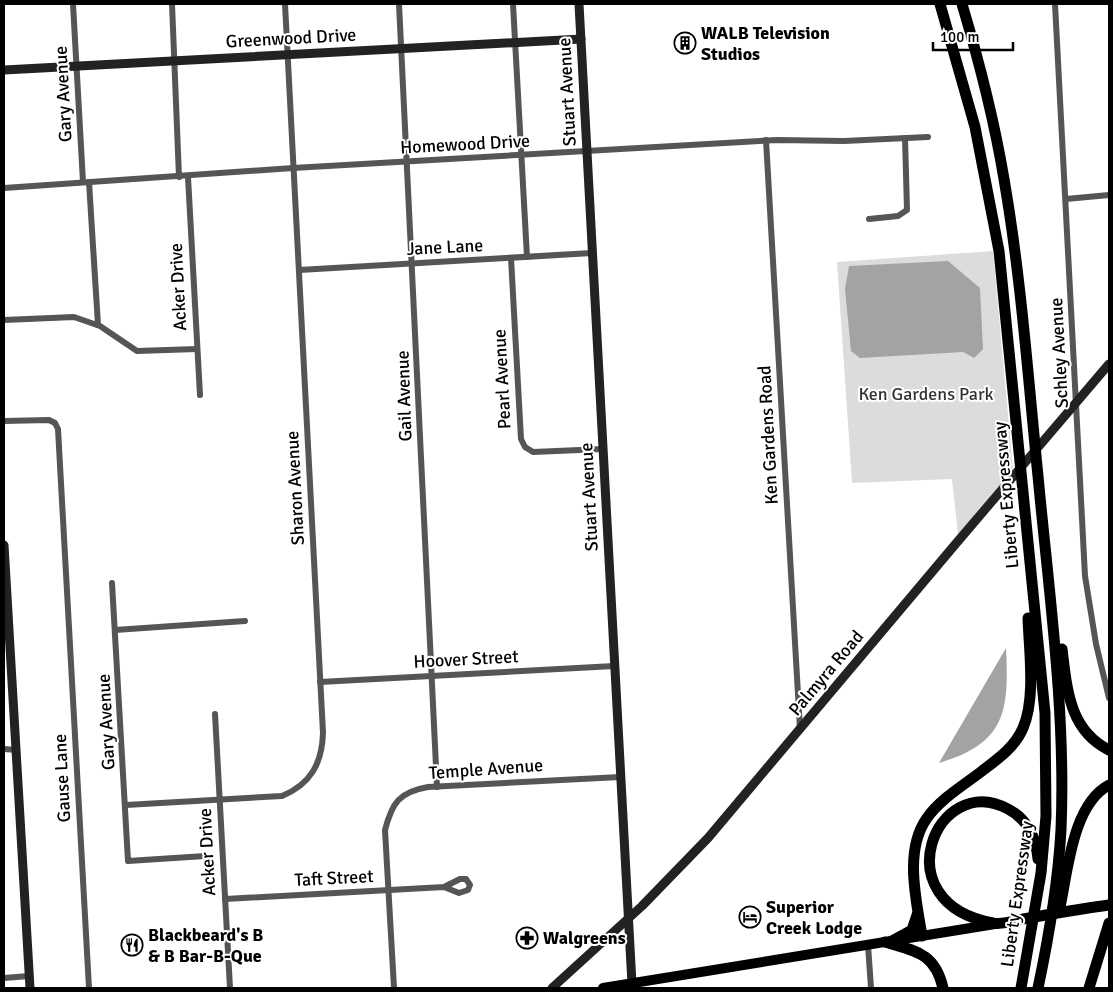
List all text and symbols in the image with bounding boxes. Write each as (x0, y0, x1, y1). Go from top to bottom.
scale bar (933, 20, 1013, 52)
place label: WALB Television Studios (701, 22, 830, 65)
street label: Greenwood Drive (225, 24, 357, 52)
text: 100 m (940, 28, 980, 46)
building icon: WALB Television Studios (673, 31, 697, 55)
street label: Stuart Avenue (553, 37, 581, 147)
street label: Gary Avenue (49, 45, 77, 143)
street label: Homewood Drive (400, 130, 530, 158)
street label: Jane Lane (406, 234, 484, 260)
street label: Acker Drive (165, 243, 191, 331)
street label: Schley Avenue (1045, 297, 1073, 409)
street label: Pearl Avenue (488, 328, 516, 430)
street label: Gail Avenue (391, 350, 417, 442)
street label: Ken Gardens Road (753, 365, 783, 505)
park label: Ken Gardens Park (858, 383, 994, 405)
street label: Liberty Expressway (989, 420, 1023, 569)
street label: Sharon Avenue (281, 430, 309, 546)
street label: Stuart Avenue (575, 442, 603, 552)
street label: Palmyra Road (784, 626, 868, 720)
street label: Hoover Street (413, 645, 519, 673)
street label: Gary Avenue (92, 673, 120, 771)
street label: Gause Lane (49, 733, 75, 823)
street label: Temple Avenue (428, 754, 544, 784)
street label: Acker Drive (194, 808, 220, 896)
street label: Liberty Expressway (996, 819, 1038, 969)
street label: Taft Street (294, 865, 374, 891)
place label: Superior Creek Lodge (766, 896, 862, 939)
hotel icon: Superior Creek Lodge (738, 905, 762, 929)
place label: Blackbeard's B & B Bar-B-Que (148, 924, 263, 967)
pharmacy icon: Walgreens (515, 926, 539, 950)
place label: Walgreens (543, 927, 626, 949)
restaurant icon: Blackbeard's B & B Bar-B-Que (120, 933, 144, 957)

